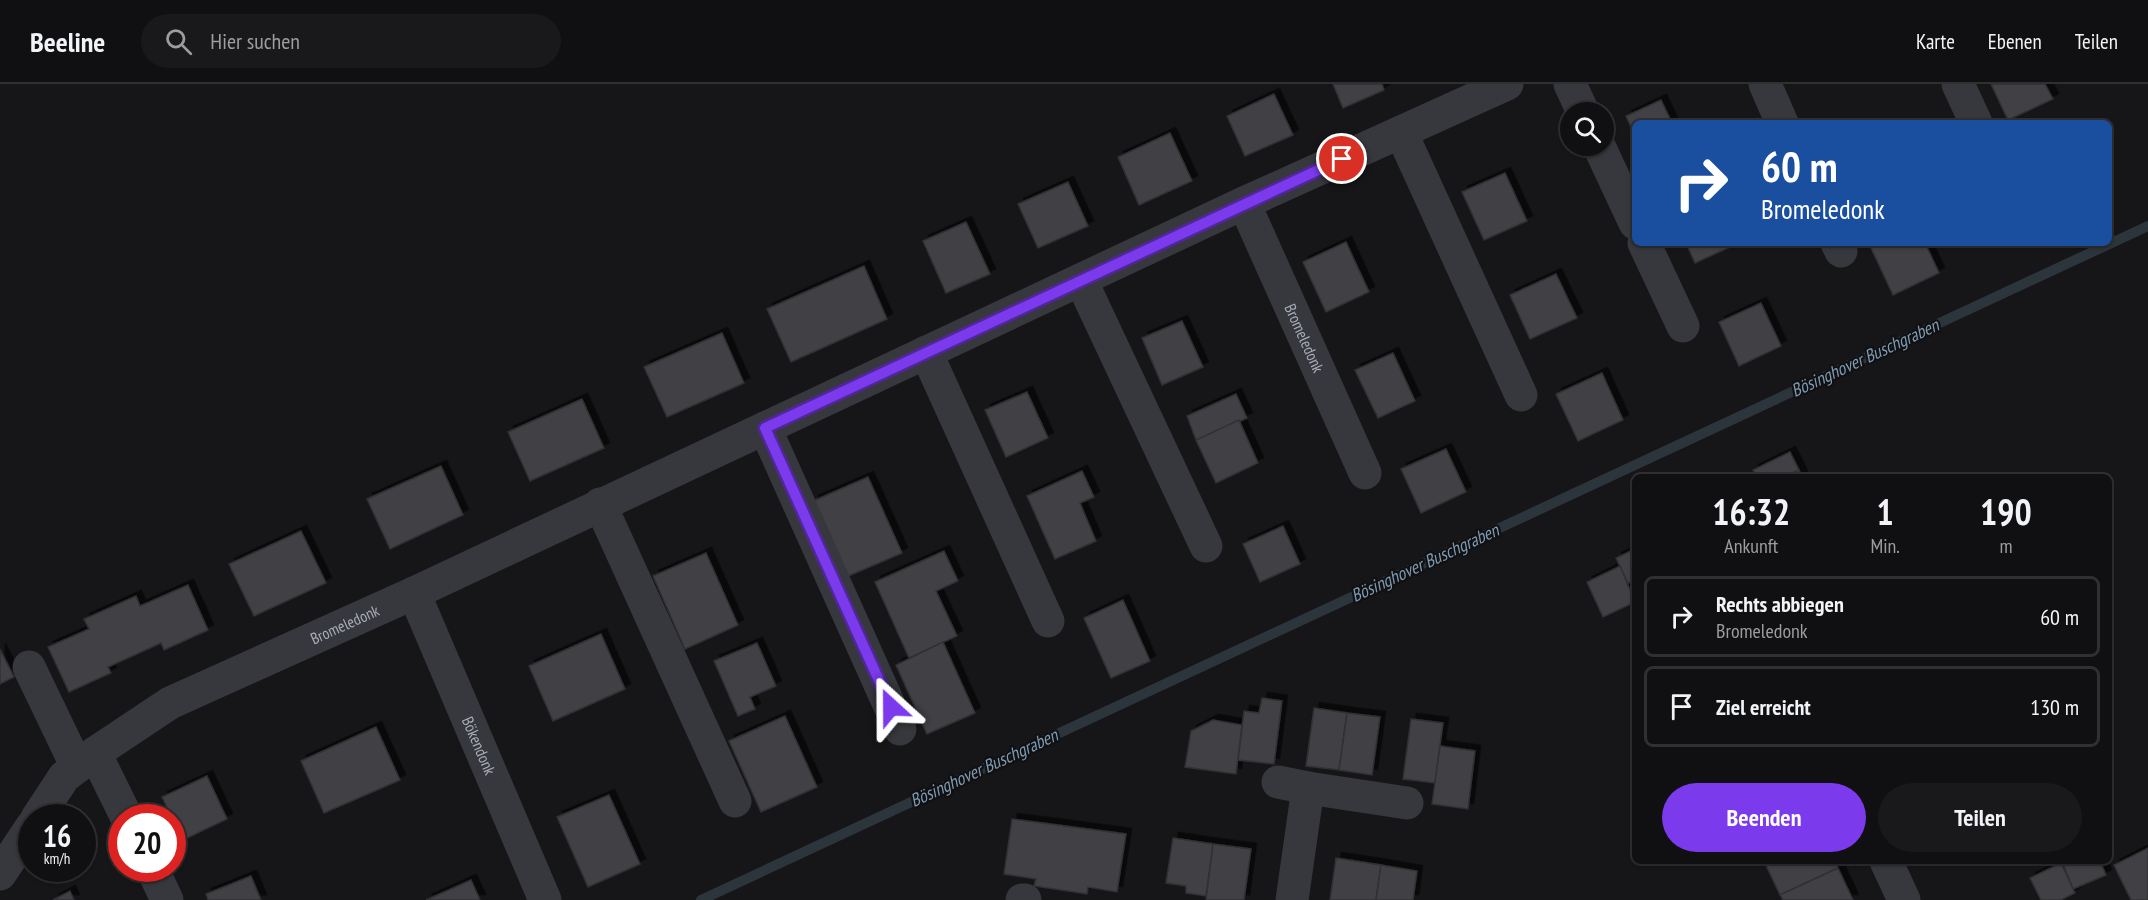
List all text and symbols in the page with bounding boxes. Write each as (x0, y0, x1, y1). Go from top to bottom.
search box (141, 14, 561, 68)
text: Beeline (30, 23, 105, 60)
icon: search (162, 25, 195, 58)
text: Hier suchen (210, 27, 300, 55)
text: Karte (1916, 28, 1955, 55)
text: Ebenen (1988, 28, 2042, 55)
text: Teilen (2075, 28, 2118, 55)
map controls (1560, 102, 1614, 156)
button: search (1560, 102, 1614, 156)
pin (1316, 133, 1367, 184)
text: 60 m (1761, 139, 1838, 194)
icon: arrive (1325, 142, 1358, 175)
icon: right (1662, 144, 1740, 222)
text: Bromeledonk (1761, 192, 1885, 226)
street label: Bromeledonk (1280, 301, 1329, 376)
water label: Bösinghover Buschgraben (1787, 313, 1943, 402)
text: 16:32 (1712, 488, 1790, 535)
text: 1 (1877, 488, 1894, 535)
text: 190 (1980, 488, 2032, 535)
water label: Bösinghover Buschgraben (1347, 518, 1503, 607)
text: Ankunft (1724, 533, 1778, 559)
text: Min. (1870, 533, 1900, 559)
text: m (1999, 533, 2012, 559)
text: Rechts abbiegen (1716, 590, 1844, 618)
street label: Bromeledonk (307, 600, 383, 648)
icon: right (1665, 600, 1698, 633)
text: 60 m (2040, 603, 2079, 631)
text: Bromeledonk (1716, 618, 1808, 644)
position arrow (859, 675, 923, 739)
icon: arrive (1665, 690, 1698, 723)
text: Ziel erreicht (1716, 693, 1811, 721)
text: 130 m (2030, 693, 2079, 721)
street label: Bökendonk (458, 714, 501, 779)
water label: Bösinghover Buschgraben (906, 723, 1062, 812)
button: Beenden (1662, 783, 1866, 852)
button: Teilen (1878, 783, 2082, 852)
speed limit sign: 20 (108, 804, 186, 882)
text: 16 (43, 816, 71, 855)
text: km/h (44, 849, 70, 868)

